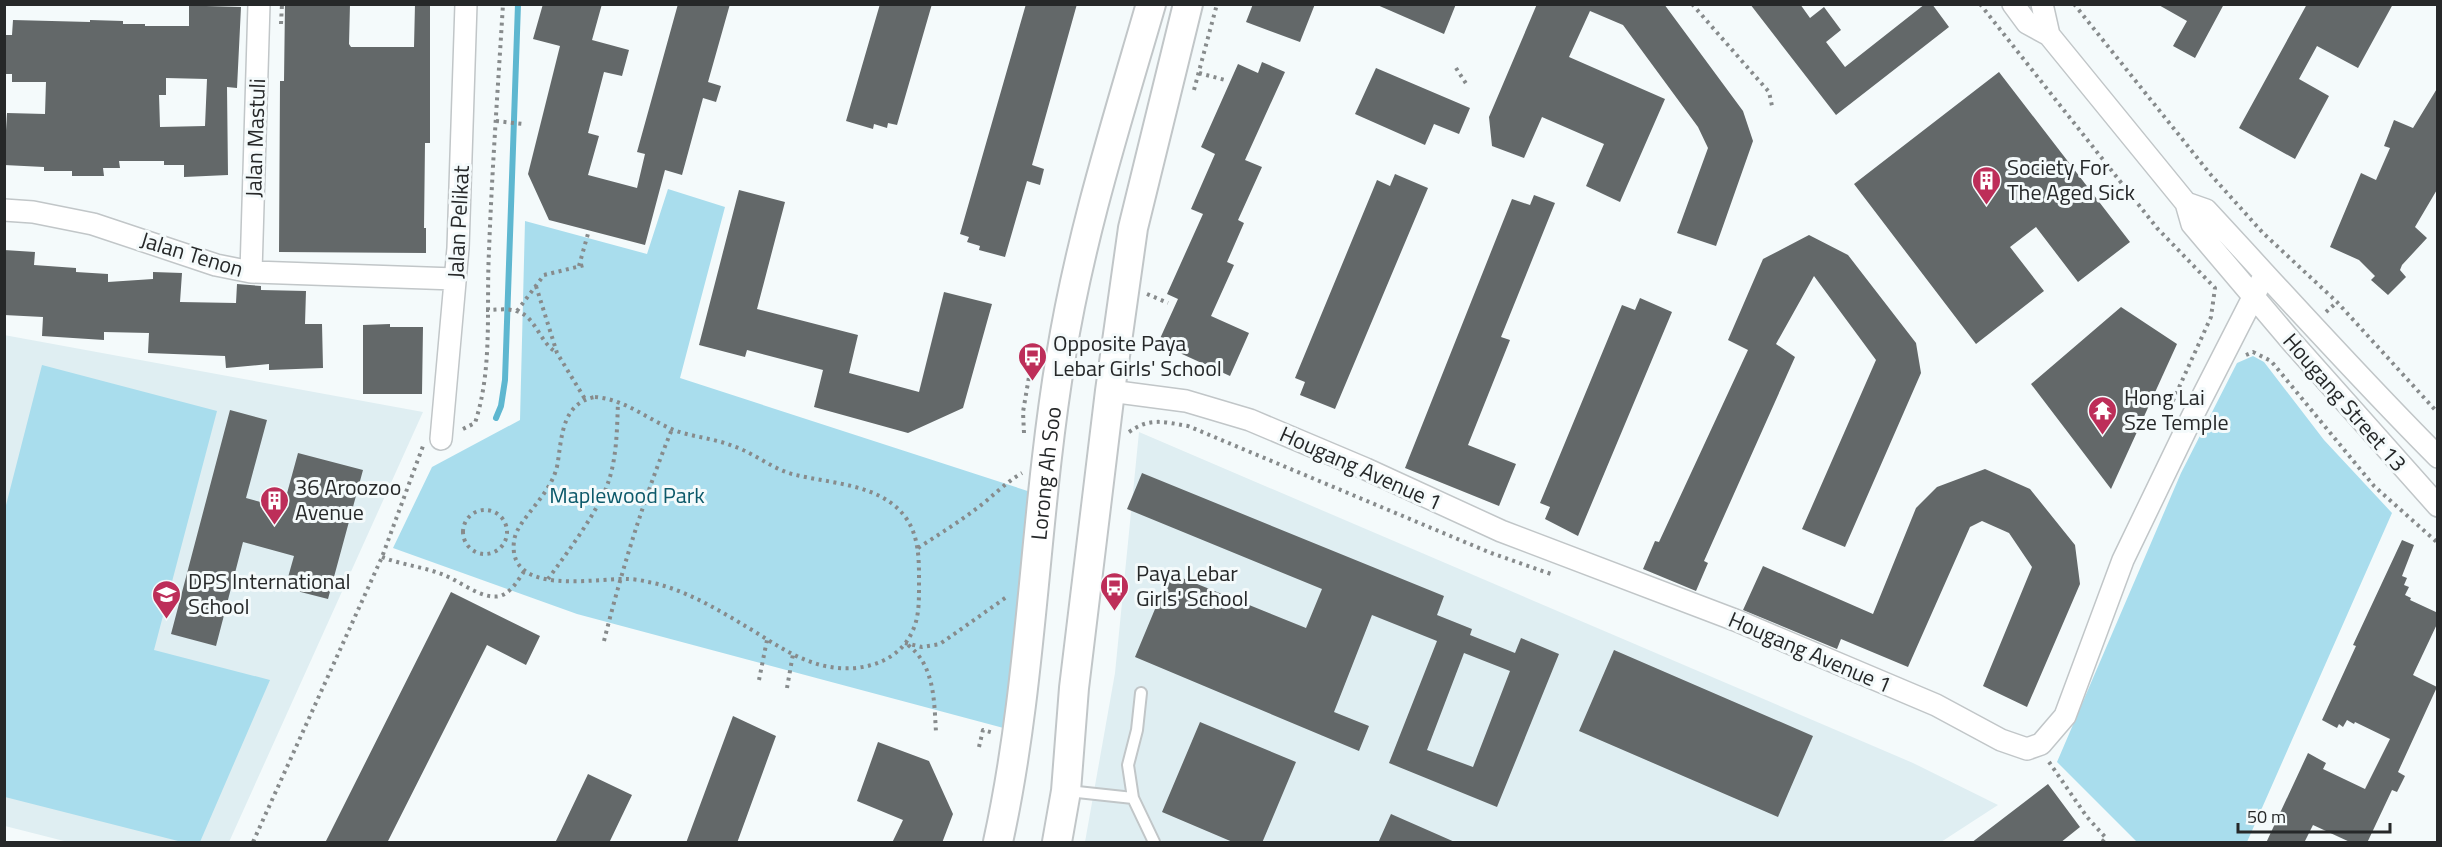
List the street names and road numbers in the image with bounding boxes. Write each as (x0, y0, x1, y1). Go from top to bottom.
street label: Jalan Mastuli (236, 78, 274, 198)
street label: Jalan Pelikat (438, 164, 478, 279)
street label: Jalan Tenon (136, 222, 248, 286)
street label: Hougang Street 13 (2275, 325, 2415, 479)
street label: Lorong Ah Soo (1021, 404, 1070, 542)
street label: Hougang Avenue 1 (1274, 417, 1448, 519)
street label: Hougang Avenue 1 (1723, 602, 1897, 702)

